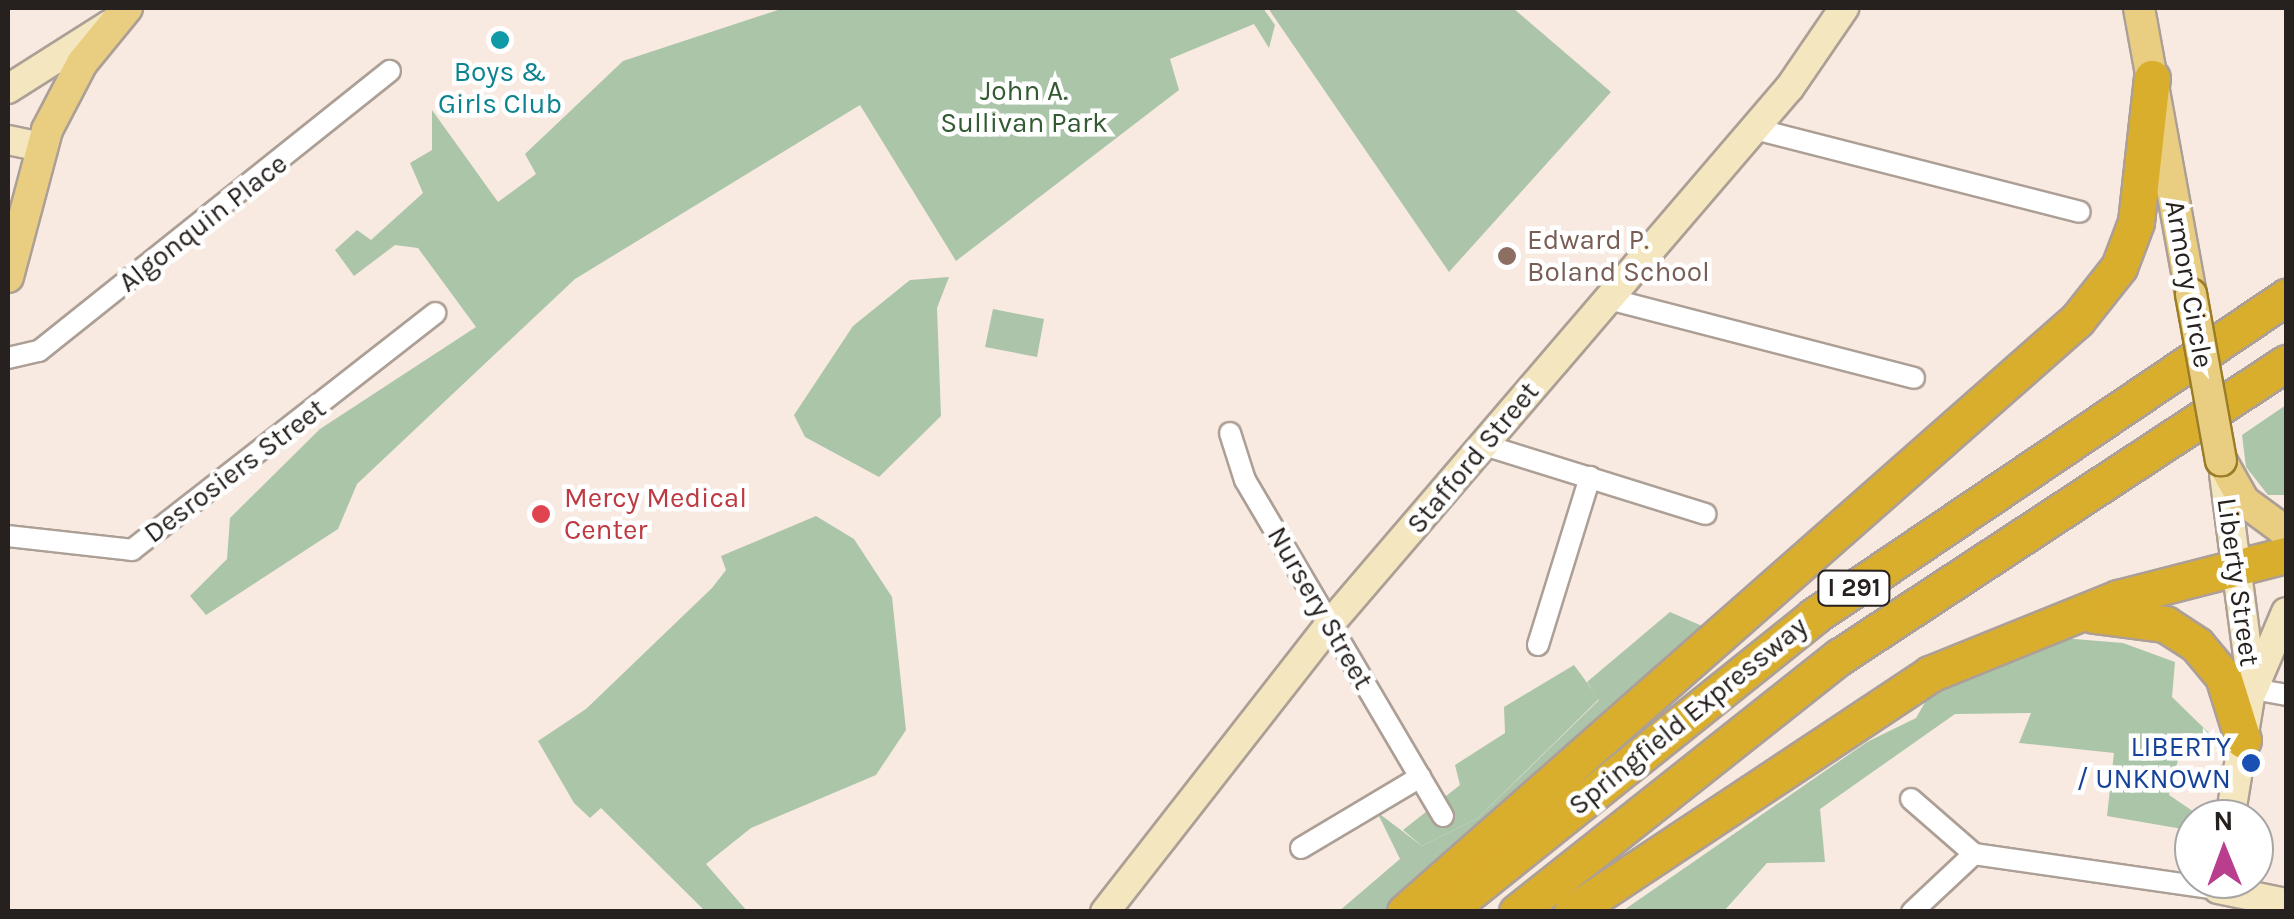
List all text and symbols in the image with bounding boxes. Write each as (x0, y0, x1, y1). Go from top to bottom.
marker: Boys & Girls Club (489, 29, 511, 51)
place label: Boys & Girls Club (438, 55, 562, 121)
park label: John A. Sullivan Park (940, 74, 1108, 140)
street label: Algonquin Place (112, 147, 294, 299)
street label: Armory Circle (2158, 197, 2220, 371)
place label: Edward P. Boland School (1527, 223, 1710, 289)
marker: Edward P. Boland School (1496, 245, 1518, 267)
street label: Stafford Street (1400, 375, 1546, 541)
street label: Desrosiers Street (138, 392, 332, 550)
place label: Mercy Medical Center (564, 481, 747, 547)
street label: Liberty Street (2210, 496, 2266, 668)
marker: Mercy Medical Center (528, 501, 554, 527)
street label: Nursery Street (1260, 521, 1380, 695)
road number: I 291 (1816, 568, 1892, 608)
street label: Springfield Expressway (1562, 610, 1814, 822)
place label: LIBERTY / UNKNOWN (2076, 730, 2231, 796)
marker: LIBERTY / UNKNOWN (2240, 752, 2262, 774)
north arrow (2174, 799, 2274, 899)
text: N (2213, 804, 2234, 837)

